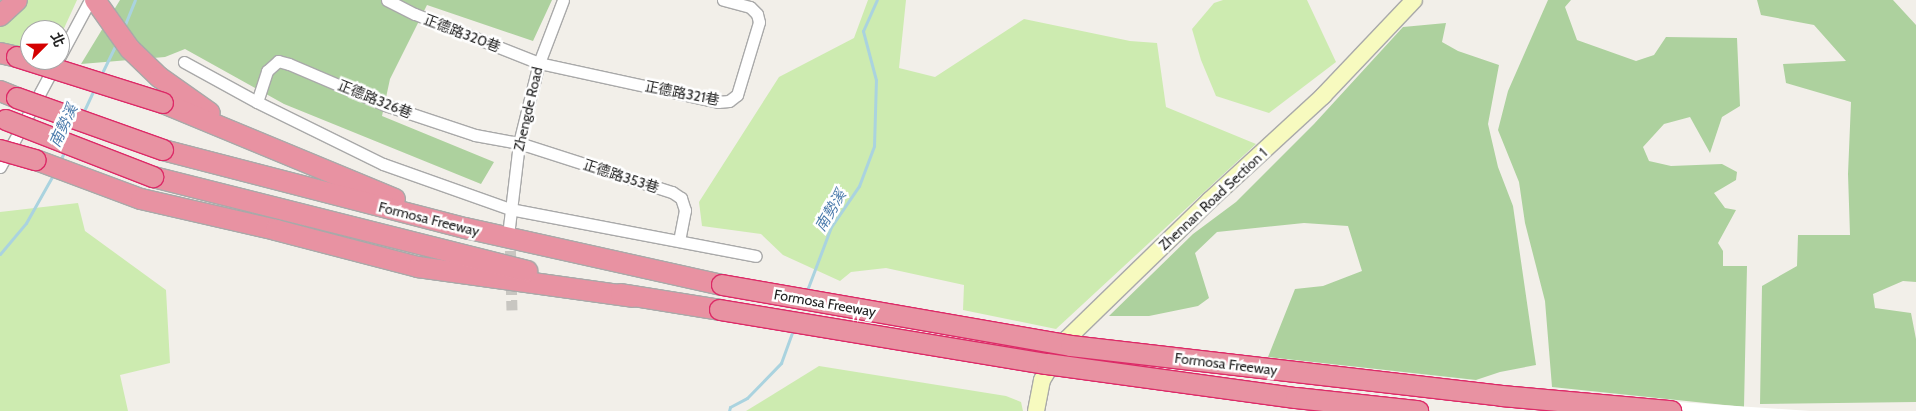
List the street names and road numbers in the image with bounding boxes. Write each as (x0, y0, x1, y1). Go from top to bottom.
street label: 正德路320巷 (421, 11, 503, 55)
street label: Zhengde Road (510, 65, 546, 153)
street label: 正德路326巷 (335, 76, 415, 122)
street label: 正德路321巷 (643, 78, 721, 108)
street label: Zhennan Road Section 1 (1155, 144, 1271, 254)
street label: 正德路353巷 (581, 156, 661, 196)
street label: Formosa Freeway (377, 198, 481, 240)
street label: Formosa Freeway (773, 286, 877, 320)
street label: Formosa Freeway (1174, 349, 1278, 379)

